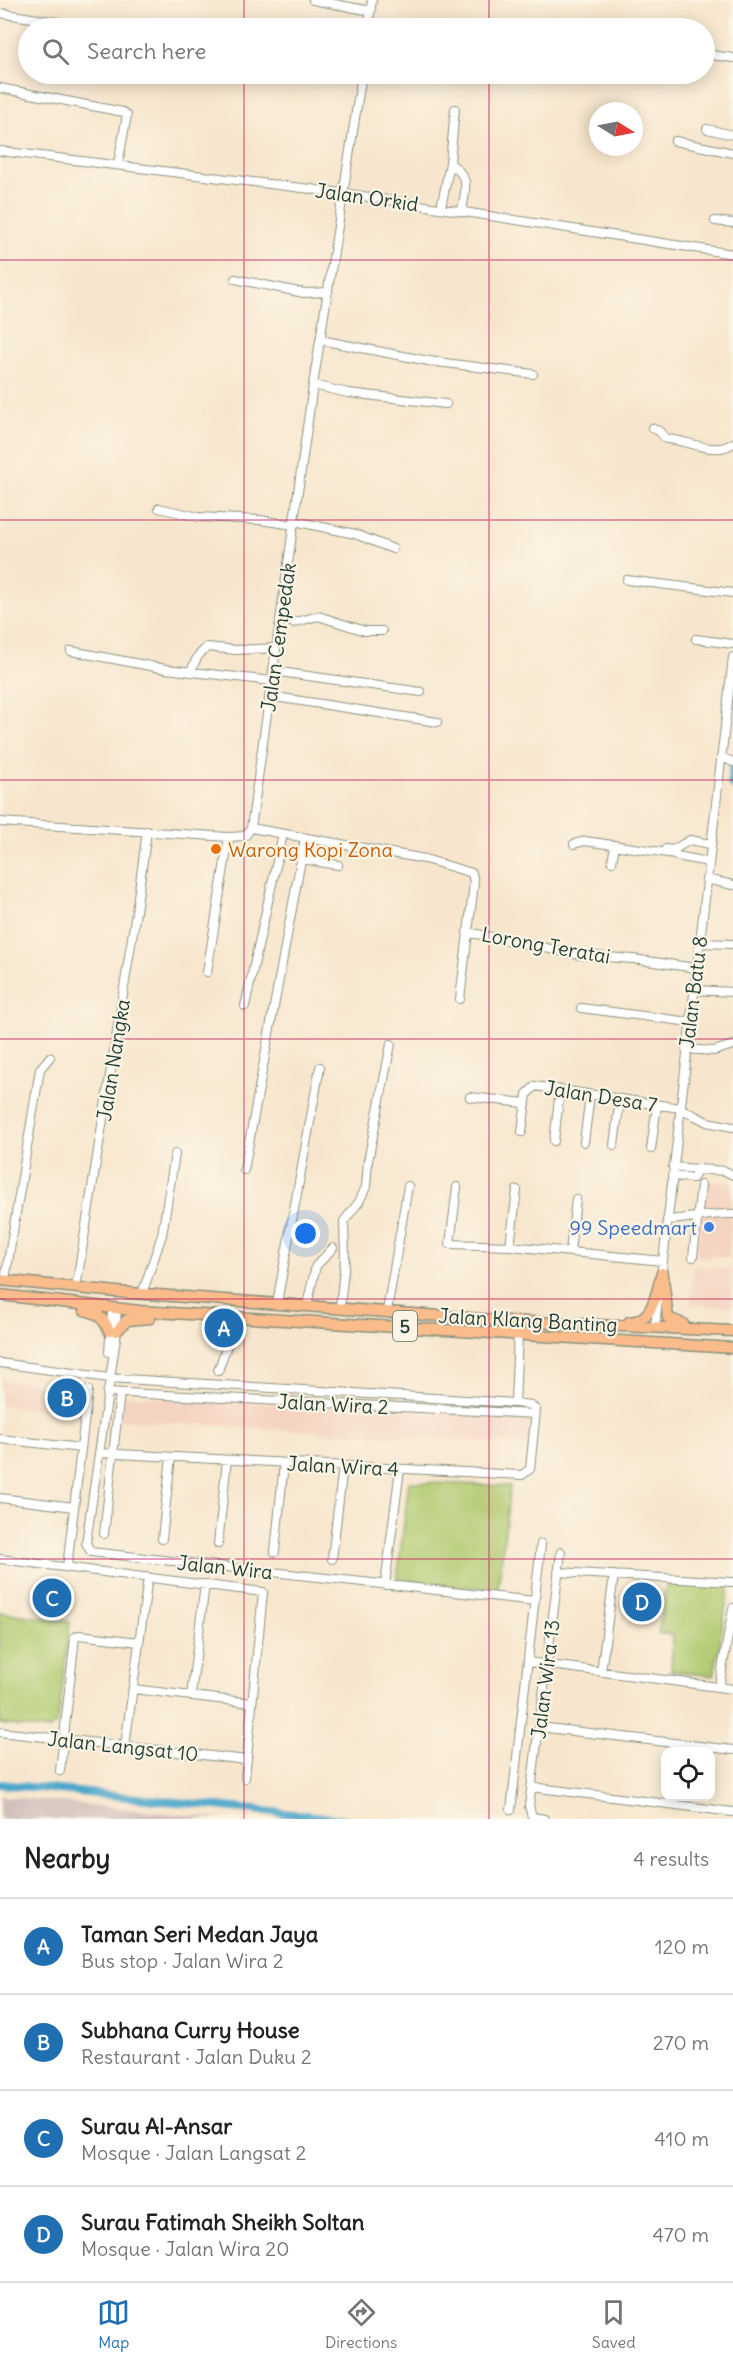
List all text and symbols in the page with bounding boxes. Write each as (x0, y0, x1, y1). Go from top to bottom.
search box (18, 18, 715, 84)
icon: search (39, 35, 72, 68)
text: Search here (87, 37, 206, 65)
north arrow (589, 102, 643, 156)
street label: Jalan Orkid (314, 177, 420, 217)
street label: Jalan Cempedak (255, 561, 301, 713)
place label: Warong Kopi Zona (228, 837, 393, 862)
marker: Warong Kopi Zona (209, 842, 223, 856)
street label: Lorong Teratai (480, 921, 612, 969)
street label: Jalan Batu 8 (674, 934, 712, 1050)
street label: Jalan Nangka (91, 997, 135, 1123)
street label: Jalan Desa 7 (543, 1075, 659, 1117)
place label: 99 Speedmart (570, 1215, 697, 1240)
your location (291, 1219, 320, 1248)
marker: 99 Speedmart (702, 1220, 716, 1234)
street label: Jalan Klang Banting (438, 1303, 618, 1337)
pin: A (204, 1306, 244, 1350)
road number: 5 (393, 1311, 417, 1341)
pin: B (48, 1376, 86, 1420)
street label: Jalan Wira 2 (277, 1389, 389, 1419)
street label: Jalan Wira 4 (286, 1451, 400, 1481)
street label: Jalan Wira (176, 1550, 274, 1584)
pin: C (32, 1576, 72, 1620)
pin: D (622, 1580, 662, 1624)
street label: Jalan Wira 13 (525, 1618, 565, 1740)
street label: Jalan Langsat 10 (46, 1726, 200, 1766)
map controls (661, 1747, 715, 1801)
button: locate (661, 1747, 715, 1801)
text: Nearby (24, 1842, 110, 1875)
text: 4 results (633, 1846, 709, 1871)
text: Taman Seri Medan Jaya (81, 1920, 318, 1948)
text: A (37, 1934, 50, 1959)
text: 120 m (655, 1934, 709, 1959)
text: Bus stop · Jalan Wira 2 (81, 1948, 284, 1973)
text: Subhana Curry House (81, 2016, 300, 2044)
text: B (37, 2030, 50, 2055)
text: 270 m (653, 2030, 709, 2055)
text: Restaurant · Jalan Duku 2 (81, 2044, 312, 2069)
text: Surau Al-Ansar (81, 2112, 232, 2140)
text: C (37, 2126, 50, 2151)
text: 410 m (654, 2126, 709, 2151)
text: Mosque · Jalan Langsat 2 (81, 2140, 306, 2165)
text: Surau Fatimah Sheikh Soltan (81, 2208, 365, 2236)
text: D (36, 2222, 51, 2247)
text: 470 m (652, 2222, 709, 2247)
text: Mosque · Jalan Wira 20 (81, 2236, 289, 2261)
tab: Map (97, 2296, 130, 2352)
tab: Directions (325, 2296, 397, 2352)
tab: Saved (592, 2296, 636, 2352)

